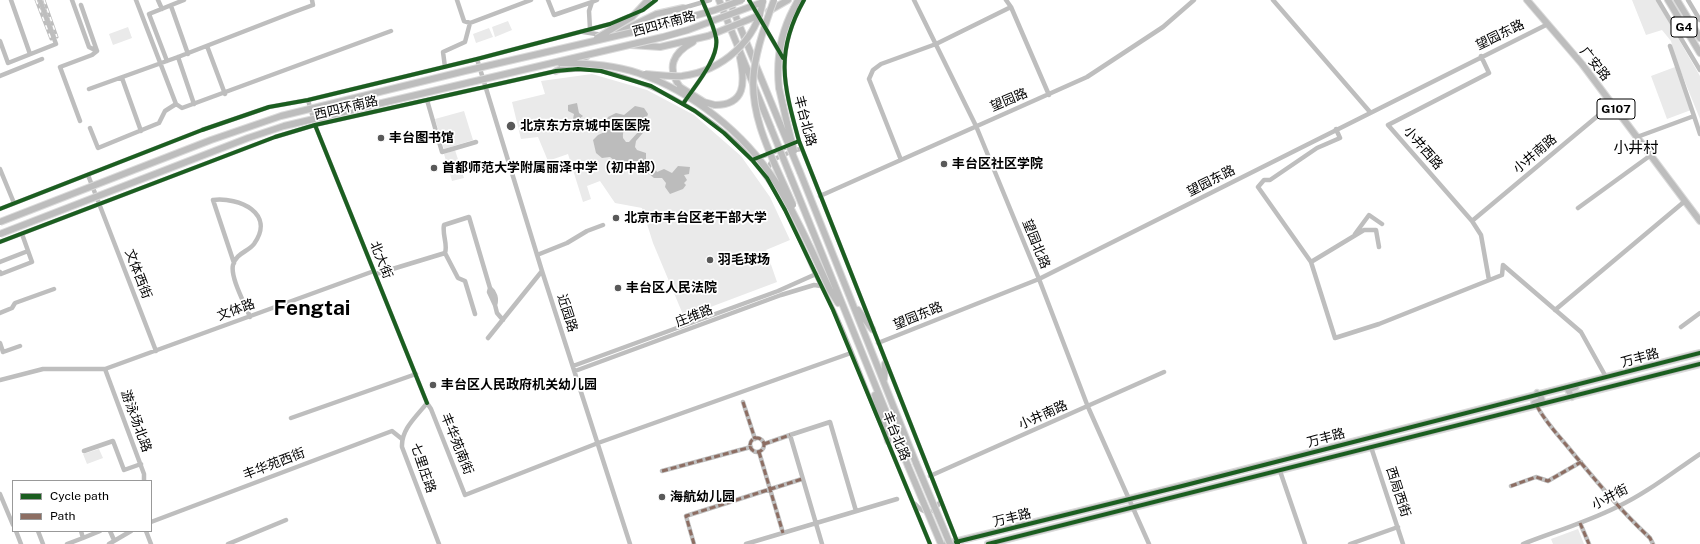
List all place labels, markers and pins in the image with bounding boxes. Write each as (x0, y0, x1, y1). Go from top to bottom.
place label: 北京东方京城中医医院 (520, 118, 650, 134)
marker: 北京东方京城中医医院 (505, 120, 517, 132)
place label: 丰台图书馆 (389, 130, 454, 146)
marker: 丰台图书馆 (376, 133, 386, 143)
place label: 丰台区社区学院 (952, 156, 1043, 172)
marker: 丰台区社区学院 (939, 159, 949, 169)
place label: 首都师范大学附属丽泽中学（初中部） (442, 160, 663, 176)
marker: 首都师范大学附属丽泽中学（初中部） (429, 163, 439, 173)
place label: 北京市丰台区老干部大学 (624, 210, 767, 226)
marker: 北京市丰台区老干部大学 (611, 213, 621, 223)
place label: 羽毛球场 (718, 252, 770, 268)
marker: 羽毛球场 (705, 255, 715, 265)
place label: 丰台区人民法院 (626, 280, 717, 296)
marker: 丰台区人民法院 (613, 283, 623, 293)
place label: 丰台区人民政府机关幼儿园 (441, 377, 597, 393)
marker: 丰台区人民政府机关幼儿园 (428, 380, 438, 390)
place label: 海航幼儿园 (670, 489, 735, 505)
marker: 海航幼儿园 (657, 492, 667, 502)

